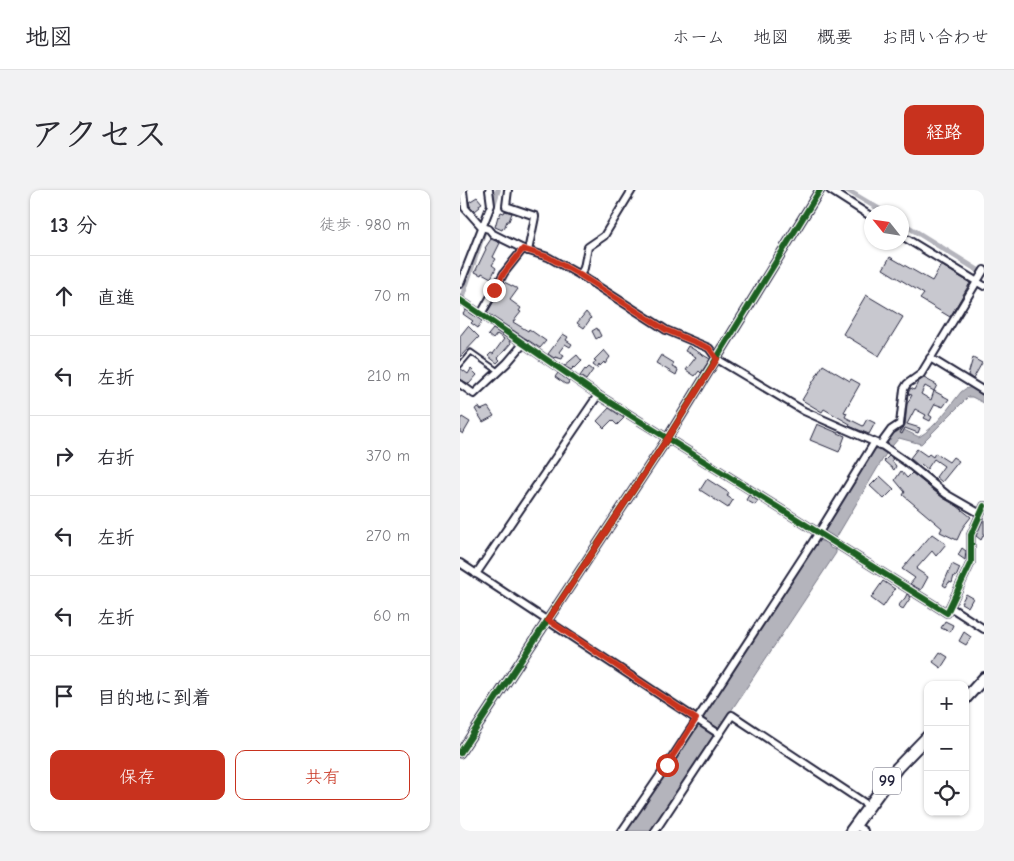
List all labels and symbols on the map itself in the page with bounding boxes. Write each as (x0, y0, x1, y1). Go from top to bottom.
north arrow (864, 205, 909, 250)
route end (483, 279, 506, 302)
route start (656, 754, 679, 777)
road number: 99 (873, 768, 901, 794)

